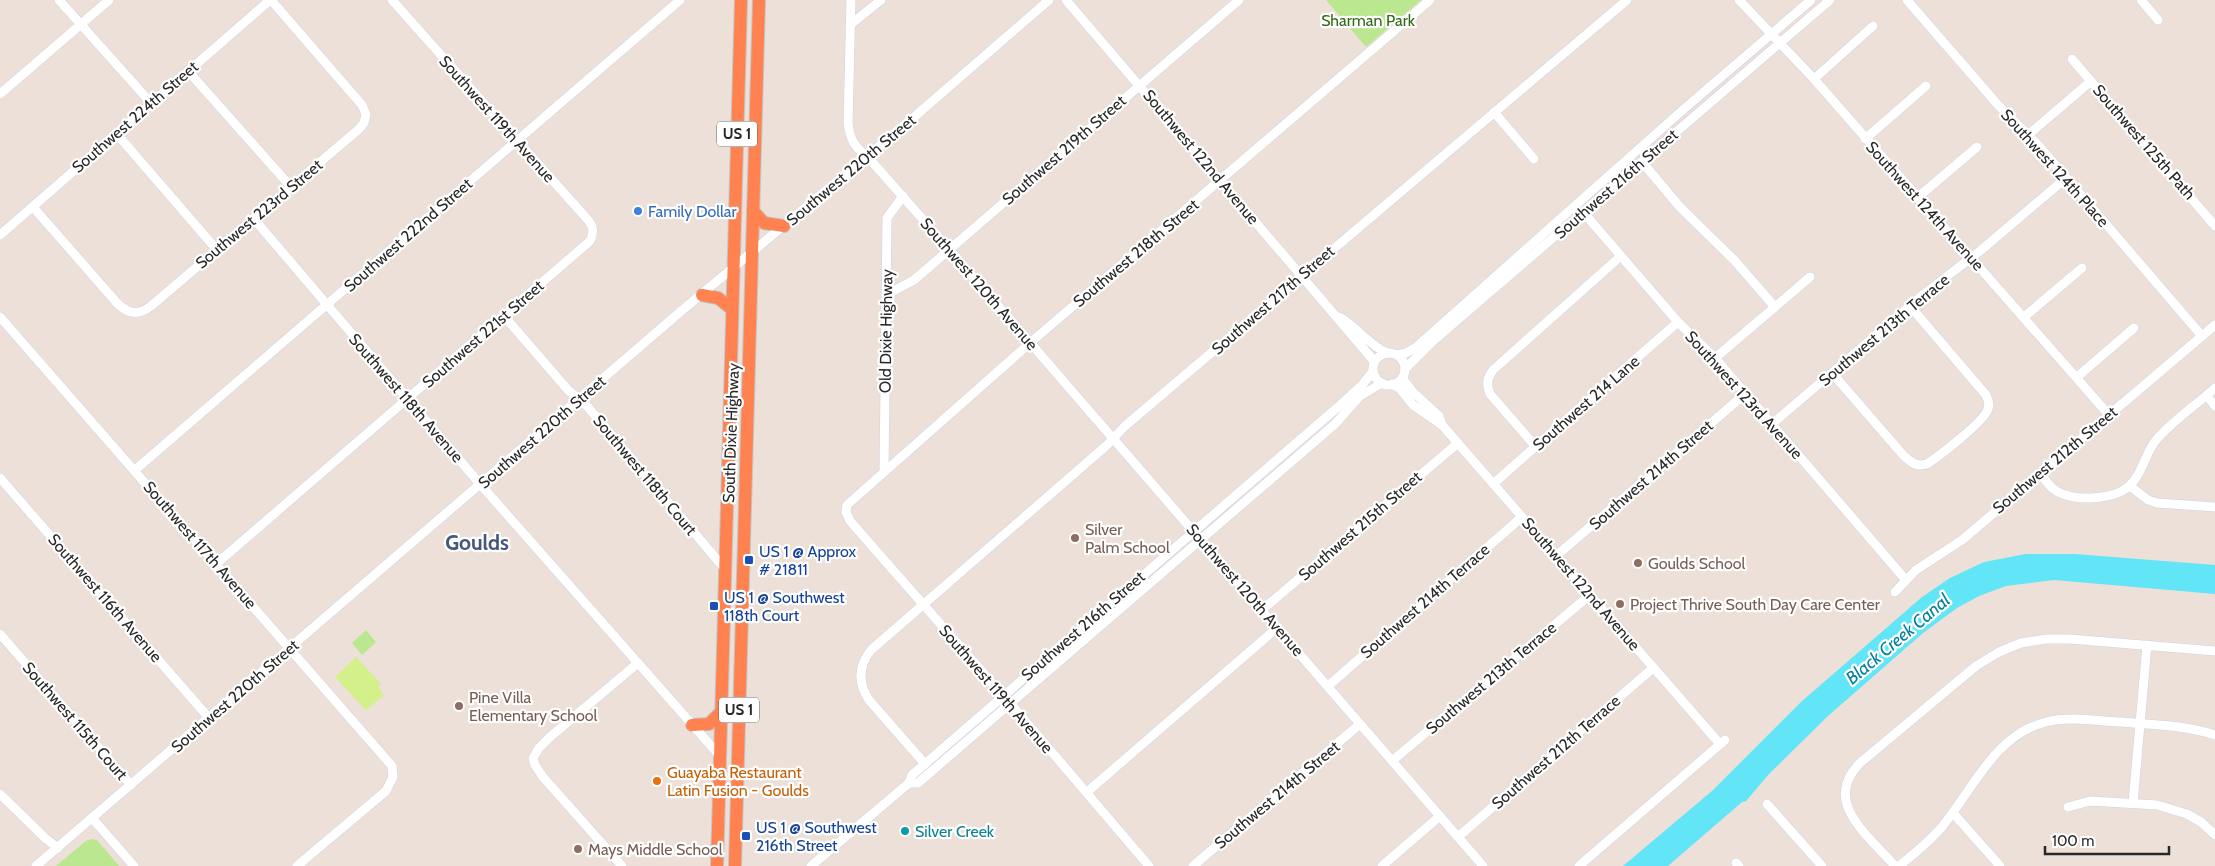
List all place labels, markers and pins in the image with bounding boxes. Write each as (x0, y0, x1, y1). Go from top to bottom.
place label: Family Dollar (648, 202, 737, 221)
marker: Family Dollar (632, 205, 644, 217)
place label: Silver Palm School (1085, 520, 1170, 557)
marker: Silver Palm School (1069, 532, 1081, 544)
place label: US 1 @ Approx # 21811 (759, 542, 857, 579)
marker: US 1 @ Approx # 21811 (743, 554, 755, 566)
place label: Goulds School (1648, 554, 1746, 573)
marker: Goulds School (1632, 557, 1644, 569)
place label: US 1 @ Southwest 118th Court (724, 588, 845, 625)
place label: Project Thrive South Day Care Center (1630, 595, 1881, 614)
marker: Project Thrive South Day Care Center (1614, 598, 1626, 610)
marker: US 1 @ Southwest 118th Court (708, 600, 720, 612)
place label: Pine Villa Elementary School (469, 688, 597, 725)
marker: Pine Villa Elementary School (453, 700, 465, 712)
place label: Guayaba Restaurant Latin Fusion - Goulds (667, 763, 809, 800)
marker: Guayaba Restaurant Latin Fusion - Goulds (651, 775, 663, 787)
place label: US 1 @ Southwest 216th Street (756, 818, 877, 855)
place label: Silver Creek (915, 822, 995, 841)
marker: Silver Creek (899, 825, 911, 837)
marker: US 1 @ Southwest 216th Street (740, 830, 752, 842)
place label: Mays Middle School (588, 840, 723, 859)
marker: Mays Middle School (572, 843, 584, 855)

